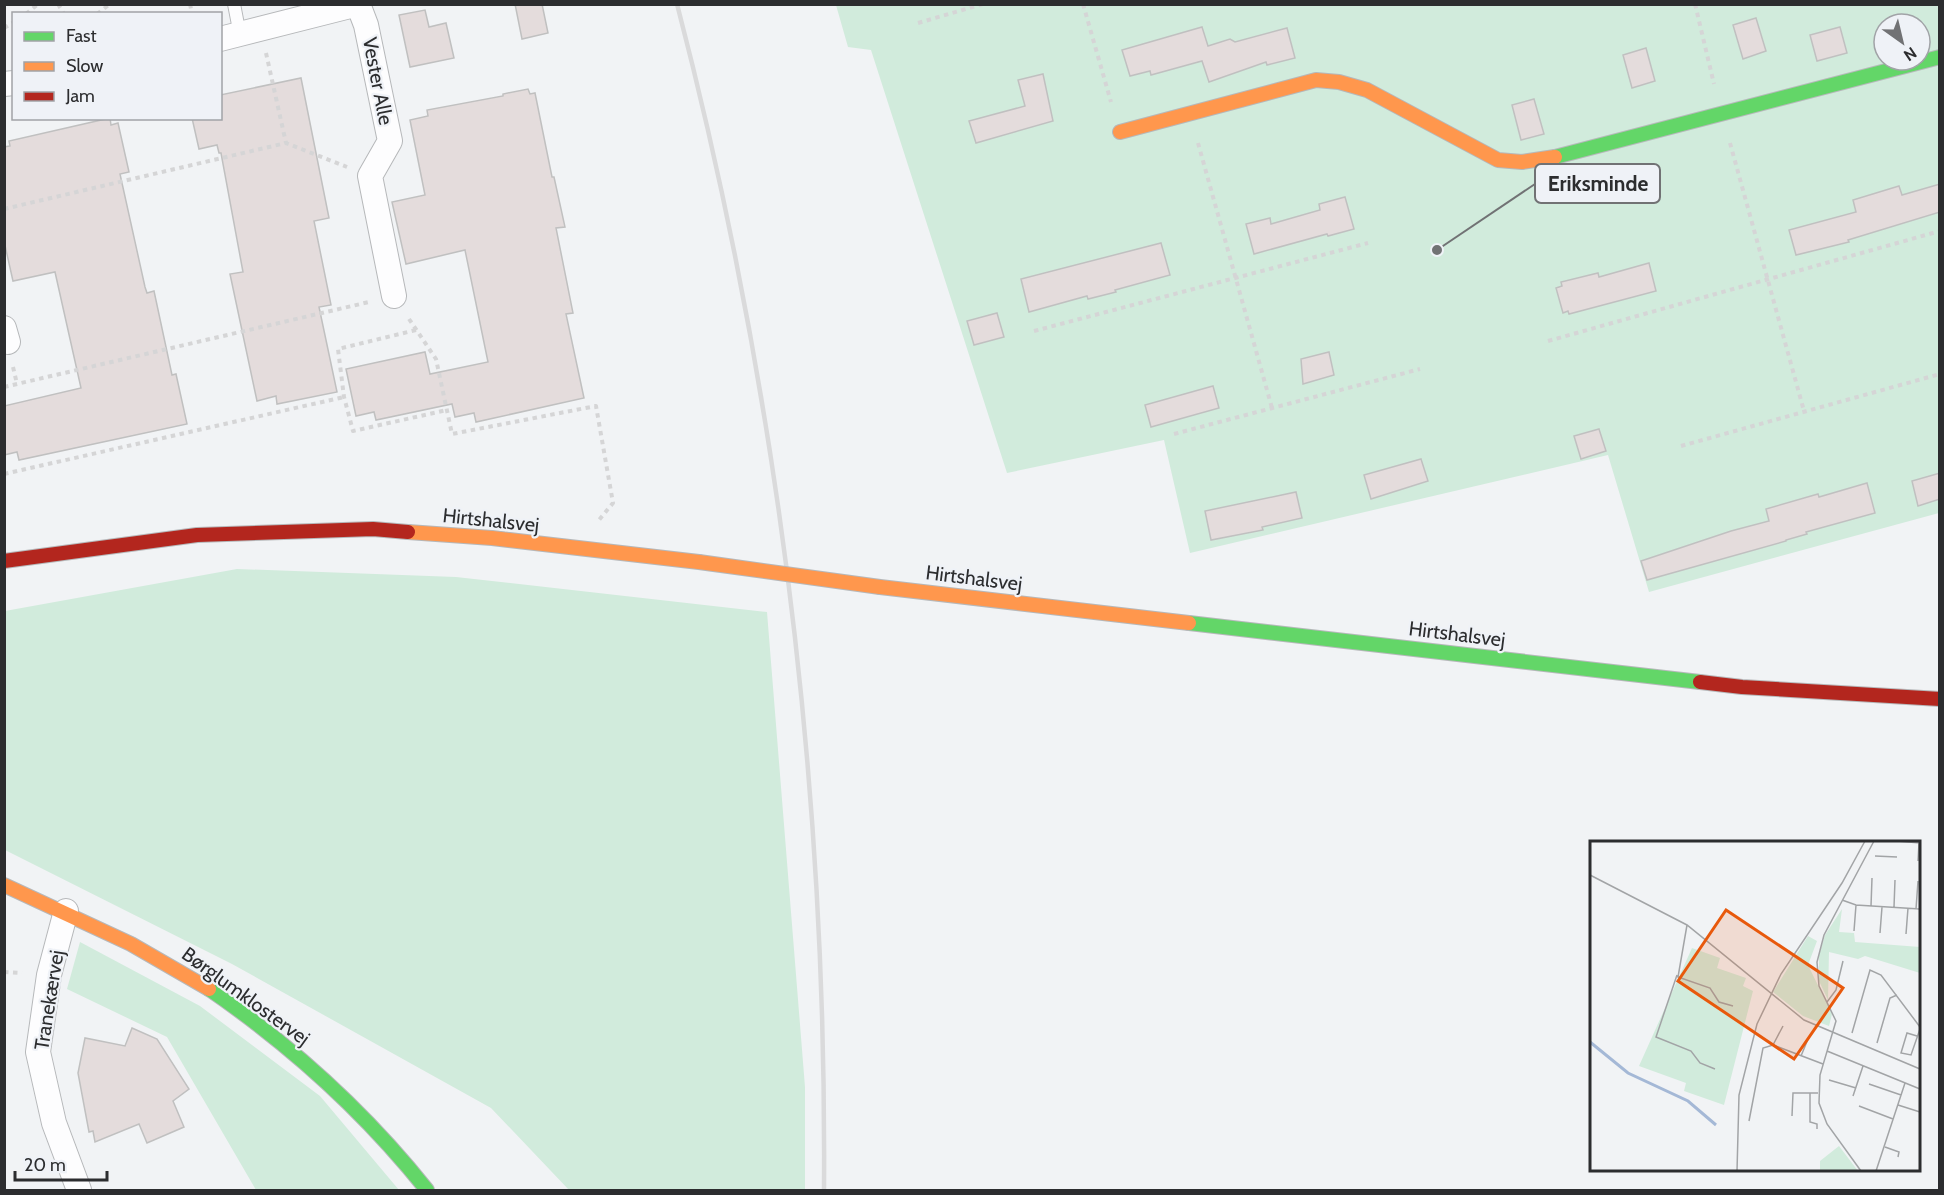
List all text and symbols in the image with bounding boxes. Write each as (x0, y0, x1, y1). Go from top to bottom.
legend (12, 12, 222, 120)
north arrow (1872, 12, 1932, 72)
text: Fast (66, 25, 97, 47)
street label: Vester Alle (358, 35, 398, 127)
text: N (1900, 43, 1920, 65)
text: Slow (66, 55, 103, 77)
text: Jam (65, 85, 95, 107)
callout: Eriksminde (1535, 164, 1660, 203)
text: Eriksminde (1548, 171, 1648, 196)
street label: Hirtshalsvej (441, 503, 541, 537)
street label: Hirtshalsvej (924, 560, 1024, 596)
street label: Hirtshalsvej (1407, 616, 1507, 652)
inset map (1590, 841, 1920, 1171)
street label: Børglumklostervej (177, 942, 315, 1050)
street label: Tranekærvej (29, 948, 69, 1052)
scale bar (15, 1144, 106, 1182)
text: 20 m (24, 1154, 66, 1176)

